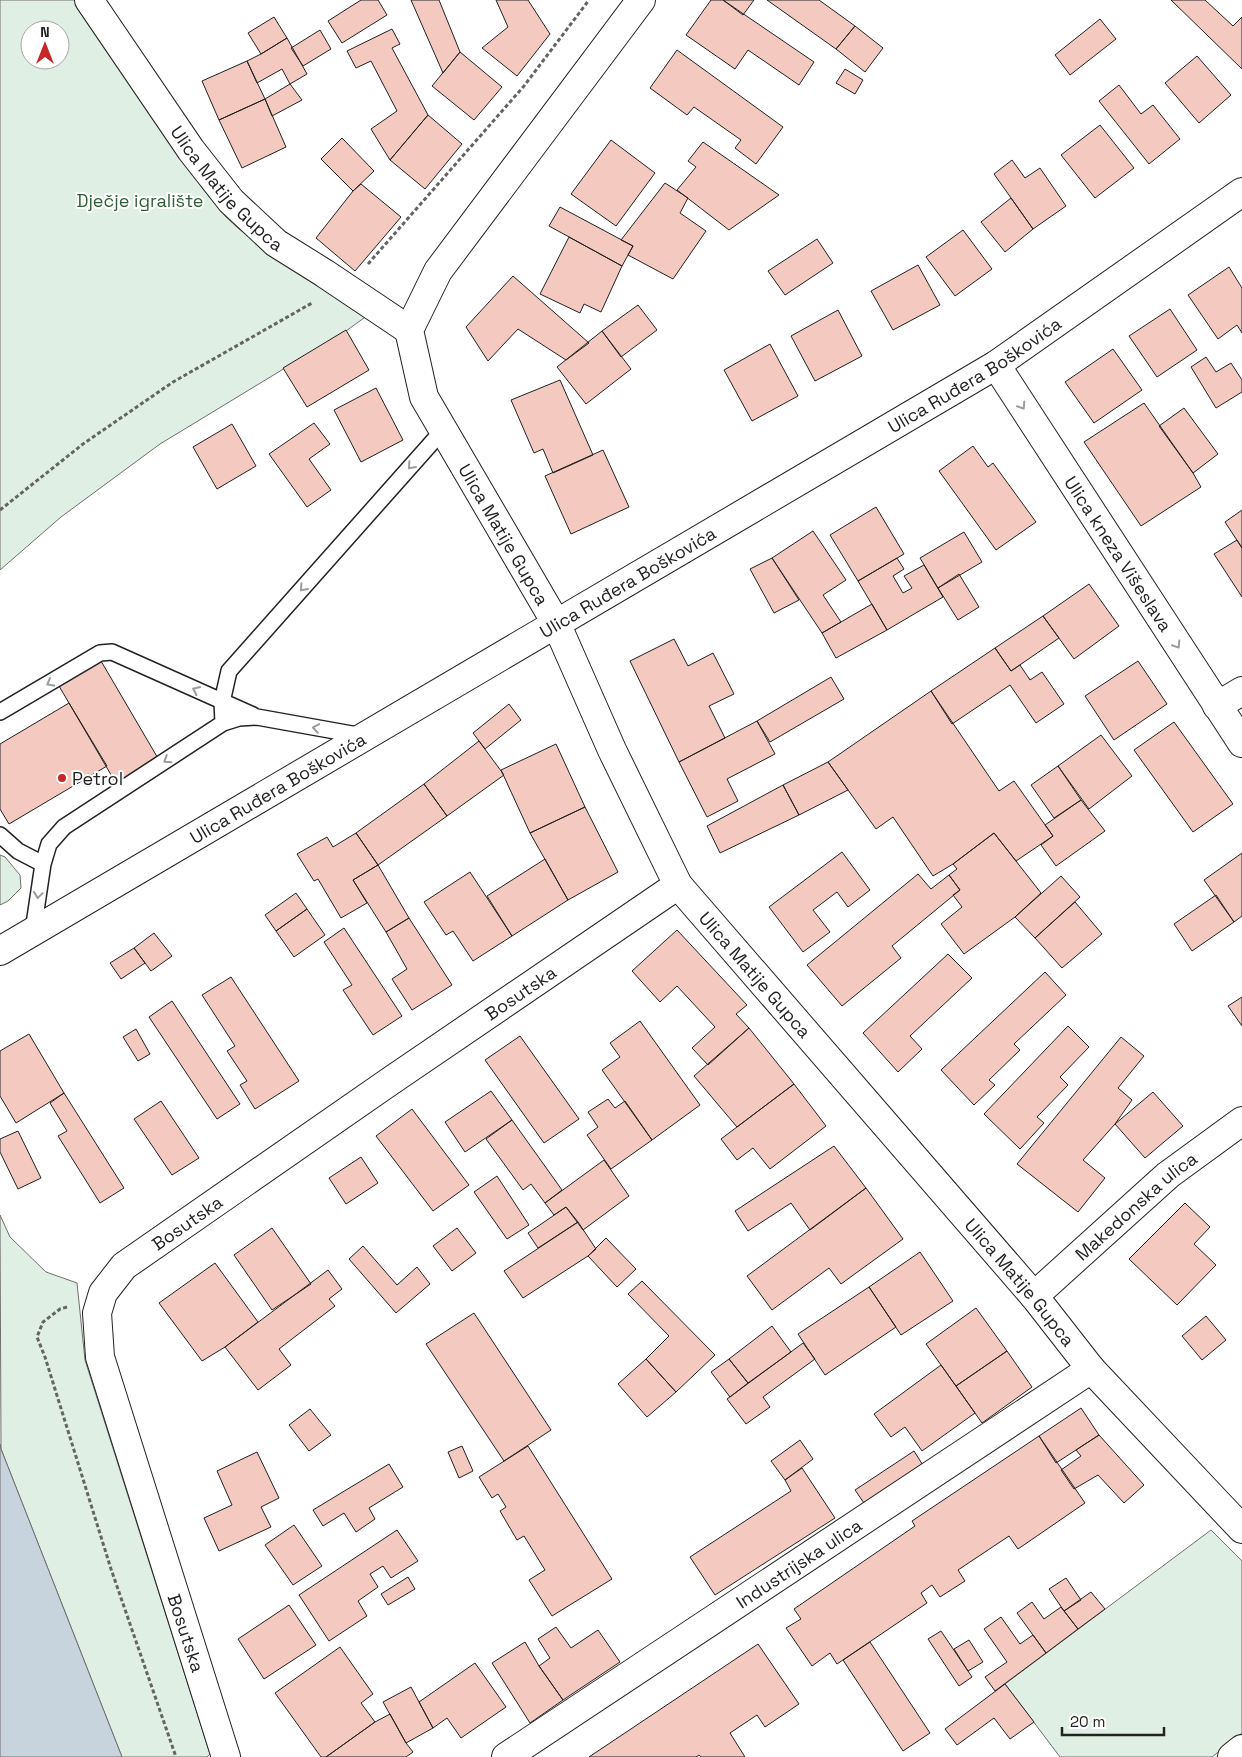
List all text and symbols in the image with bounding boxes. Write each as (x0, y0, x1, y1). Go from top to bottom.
north arrow (20, 20, 70, 70)
text: N (40, 23, 50, 41)
street label: Ulica Matije Gupca (166, 121, 287, 256)
park label: Dječje igralište (76, 189, 204, 212)
street label: Ulica Ruđera Boškovića (883, 312, 1065, 438)
one-way arrow (1016, 401, 1025, 410)
street label: Ulica Matije Gupca (454, 459, 554, 609)
one-way arrow (408, 461, 417, 470)
street label: Ulica kneza Višeslava (1060, 471, 1178, 636)
street label: Ulica Ruđera Boškovića (535, 521, 720, 643)
one-way arrow (300, 582, 309, 591)
one-way arrow (1171, 640, 1181, 649)
one-way arrow (46, 676, 55, 686)
one-way arrow (192, 686, 201, 697)
one-way arrow (312, 723, 321, 733)
street label: Ulica Ruđera Boškovića (185, 727, 370, 848)
one-way arrow (163, 754, 172, 763)
place label: Petrol (72, 767, 123, 790)
marker: Petrol (56, 772, 68, 784)
one-way arrow (34, 890, 44, 899)
street label: Ulica Matije Gupca (694, 906, 816, 1042)
street label: Bosutska (480, 960, 560, 1025)
street label: Makedonska ulica (1070, 1146, 1201, 1265)
street label: Bosutska (147, 1190, 227, 1255)
street label: Ulica Matije Gupca (960, 1213, 1080, 1351)
street label: Industrijska ulica (731, 1513, 866, 1613)
street label: Bosutska (163, 1591, 209, 1675)
scale bar (1062, 1704, 1164, 1736)
text: 20 m (1070, 1712, 1105, 1731)

